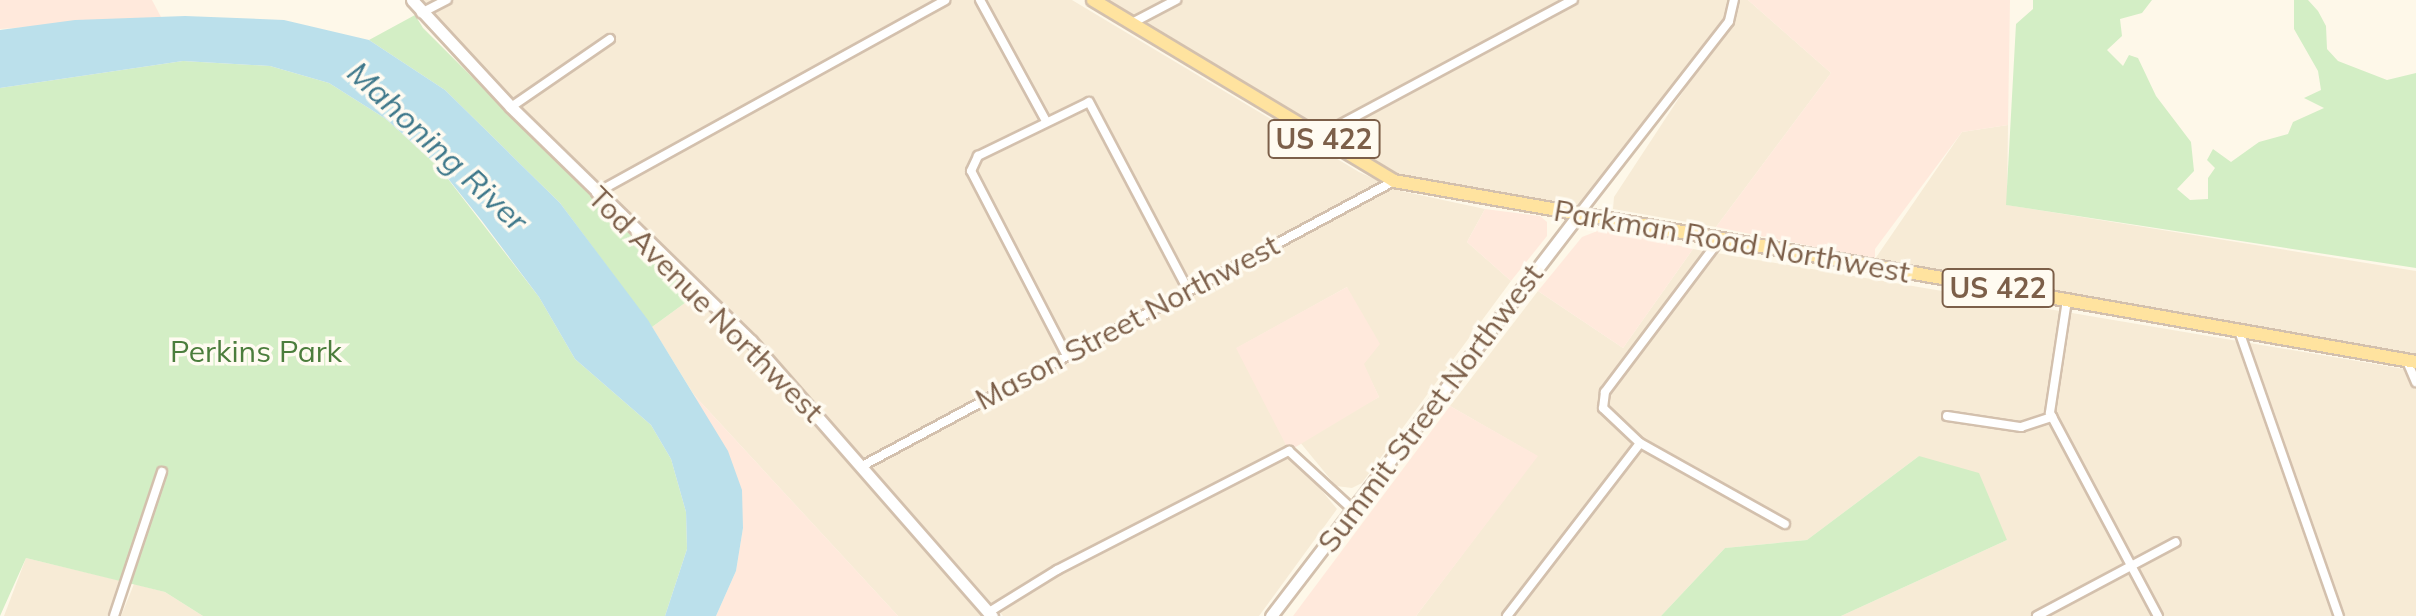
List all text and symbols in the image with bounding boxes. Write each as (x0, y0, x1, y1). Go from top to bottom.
water label: Mahoning River (340, 53, 536, 239)
road number: US 422 (1266, 115, 1382, 163)
street label: Tod Avenue Northwest (581, 179, 831, 429)
street label: Parkman Road Northwest (1551, 192, 1913, 290)
street label: Mason Street Northwest (969, 227, 1285, 417)
street label: Summit Street Northwest (1310, 257, 1550, 559)
road number: US 422 (1940, 264, 2056, 312)
park label: Perkins Park (170, 333, 342, 369)

